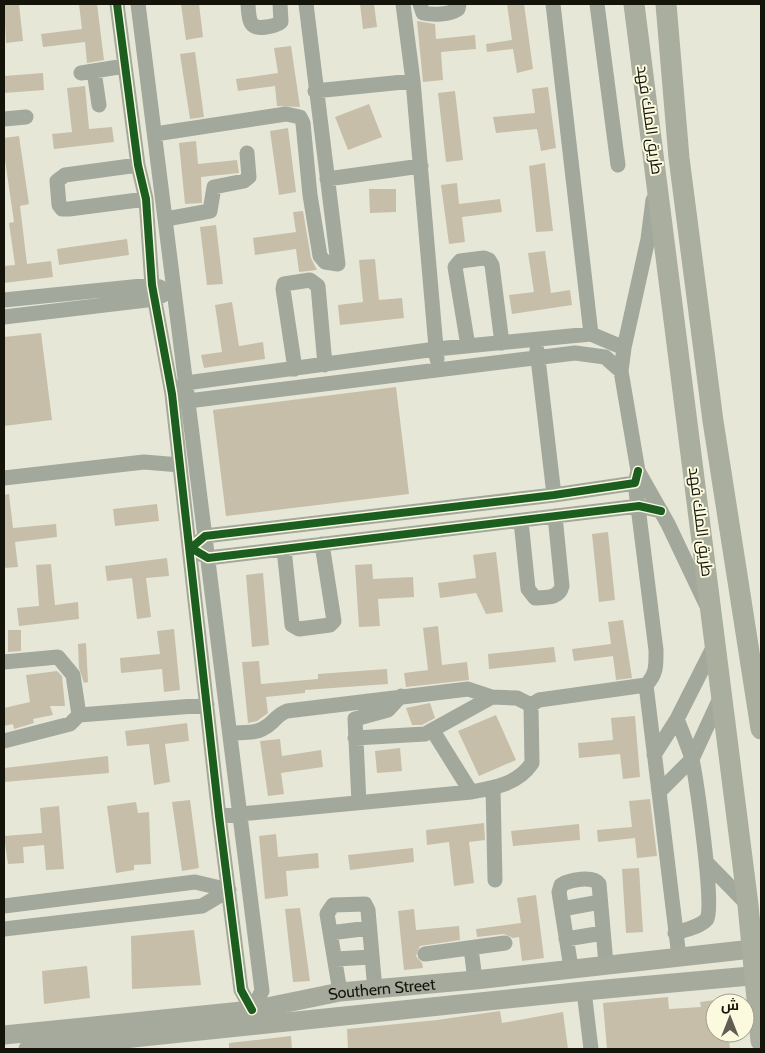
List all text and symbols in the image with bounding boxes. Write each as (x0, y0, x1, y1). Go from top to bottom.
street label: طريق الملك فهد (632, 64, 667, 176)
street label: طريق الملك فهد (684, 466, 717, 578)
street label: Southern Street (326, 974, 437, 1004)
north arrow (705, 993, 755, 1043)
text: ش (721, 996, 739, 1014)

